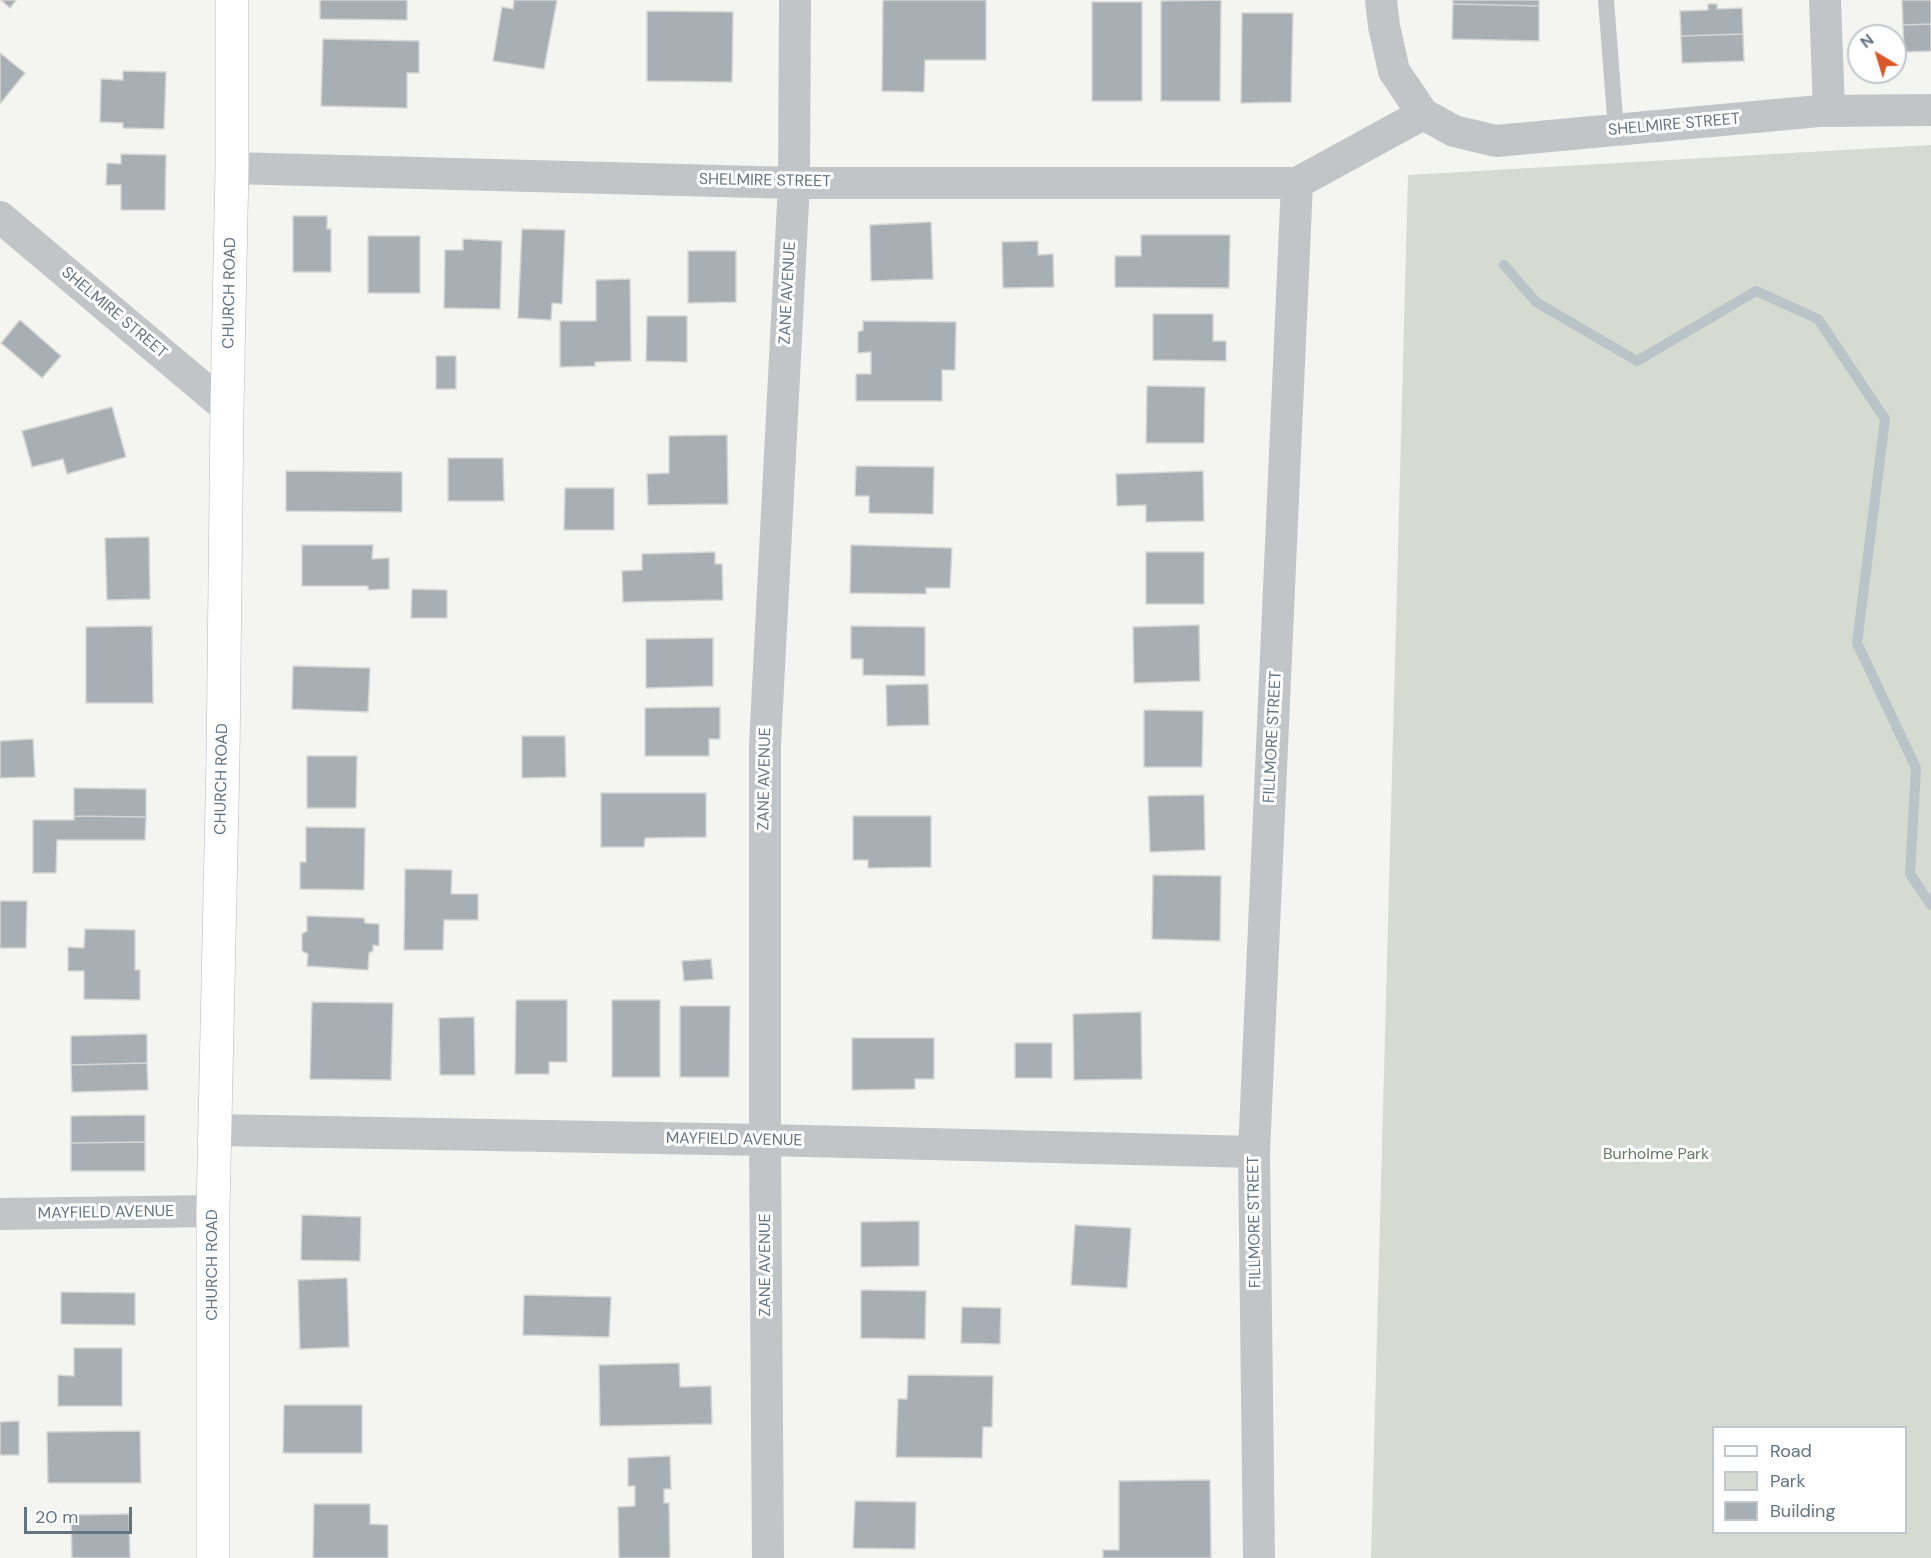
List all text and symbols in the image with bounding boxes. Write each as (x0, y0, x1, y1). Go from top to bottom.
north arrow (1847, 24, 1907, 84)
text: N (1856, 29, 1878, 53)
street label: SHELMIRE STREET (1607, 110, 1741, 140)
street label: SHELMIRE STREET (699, 170, 831, 192)
street label: CHURCH ROAD (219, 237, 241, 349)
street label: ZANE AVENUE (776, 241, 800, 345)
street label: SHELMIRE STREET (57, 263, 171, 363)
street label: FILLMORE STREET (1260, 670, 1286, 804)
street label: CHURCH ROAD (211, 723, 233, 835)
street label: ZANE AVENUE (755, 727, 775, 831)
street label: MAYFIELD AVENUE (666, 1129, 802, 1151)
park label: Burholme Park (1603, 1145, 1709, 1165)
street label: FILLMORE STREET (1244, 1156, 1266, 1288)
street label: MAYFIELD AVENUE (38, 1202, 174, 1224)
street label: CHURCH ROAD (203, 1209, 223, 1321)
street label: ZANE AVENUE (756, 1213, 776, 1317)
legend (1712, 1426, 1907, 1534)
text: Road (1770, 1439, 1812, 1463)
text: Park (1770, 1469, 1806, 1493)
scale bar (27, 1495, 135, 1533)
text: Building (1770, 1499, 1835, 1523)
text: 20 m (35, 1505, 78, 1529)

